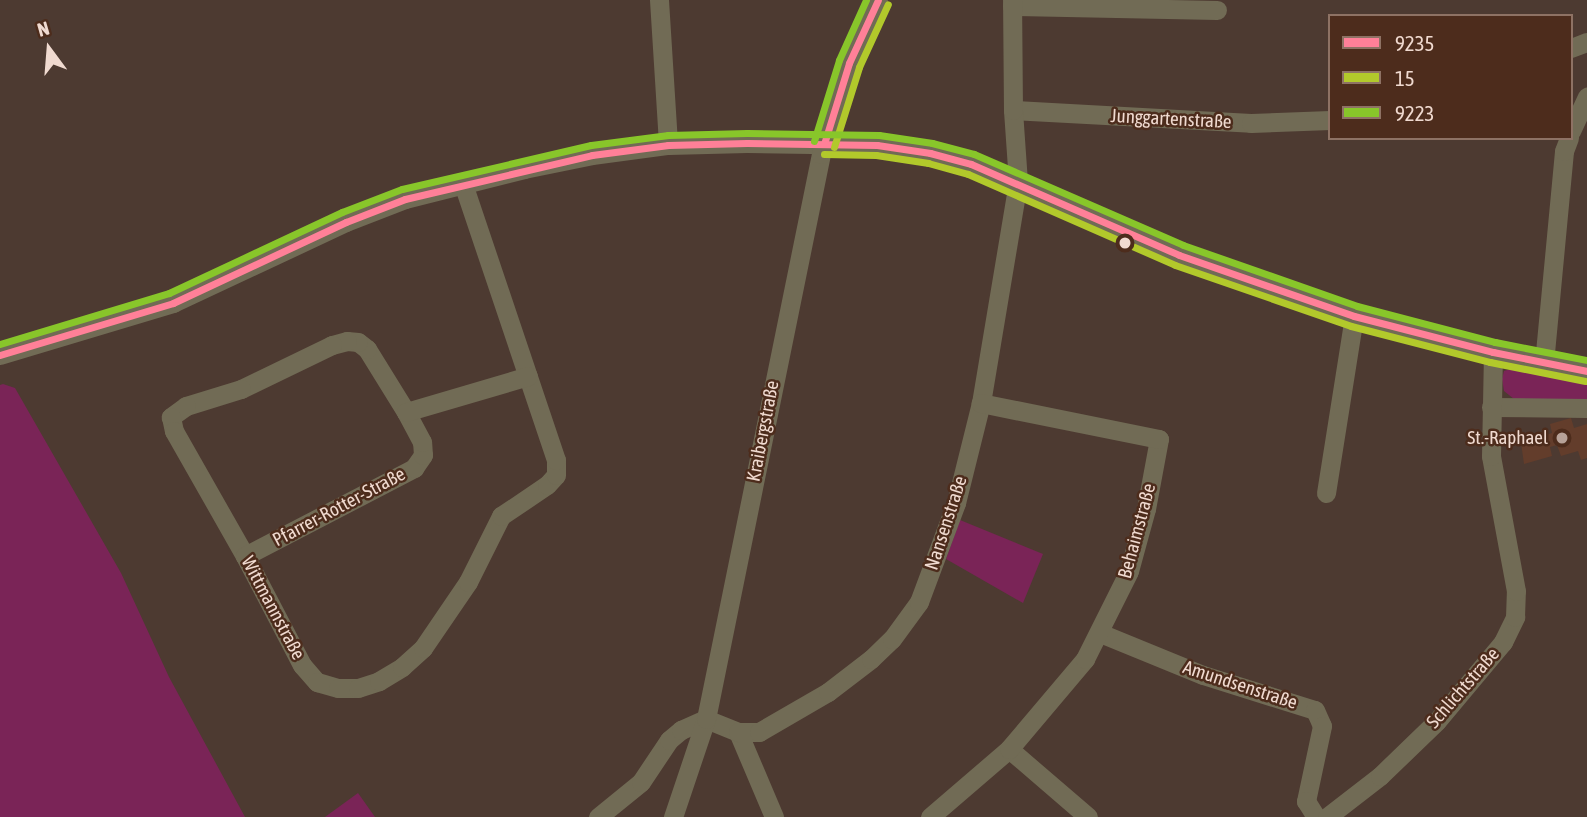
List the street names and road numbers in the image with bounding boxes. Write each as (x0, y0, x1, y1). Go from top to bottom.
street label: Junggartenstraße (1110, 104, 1232, 134)
street label: Kraibergstraße (742, 379, 784, 483)
street label: Pfarrer-Rotter-Straße (269, 462, 409, 552)
street label: Nansenstraße (920, 473, 972, 573)
street label: Behaimstraße (1113, 481, 1161, 581)
street label: Wittmannstraße (236, 552, 310, 664)
street label: Schlichtstraße (1422, 643, 1504, 733)
street label: Amundsenstraße (1180, 656, 1300, 714)

